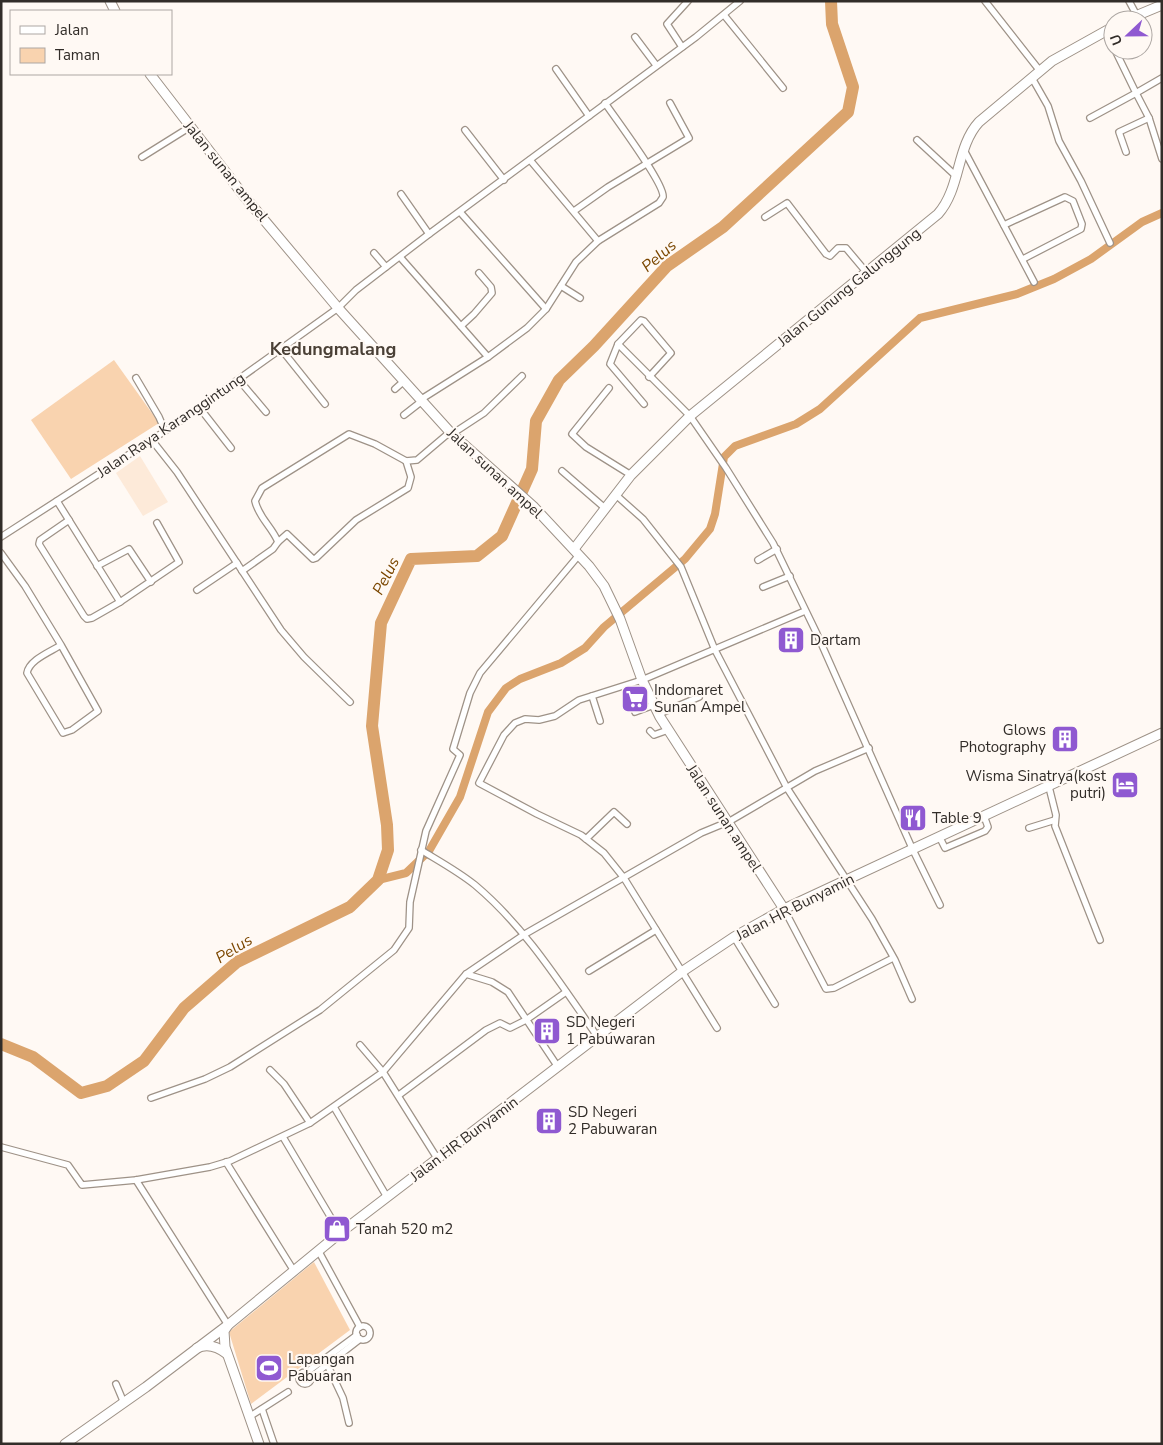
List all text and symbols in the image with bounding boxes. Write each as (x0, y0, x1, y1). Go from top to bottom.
legend (10, 10, 172, 75)
north arrow (1103, 10, 1153, 60)
text: Jalan (54, 20, 89, 40)
text: U (1106, 31, 1127, 48)
text: Taman (55, 45, 100, 65)
street label: Jalan sunan ampel (179, 116, 273, 226)
street label: Jalan Gunung Galunggung (773, 223, 925, 352)
water label: Pelus (637, 234, 681, 277)
district label: Kedungmalang (270, 337, 396, 361)
street label: Jalan Raya Karanggintung (92, 368, 249, 483)
street label: Jalan sunan ampel (442, 423, 548, 523)
water label: Pelus (367, 553, 405, 599)
building icon: Dartam (776, 625, 806, 655)
place label: Dartam (810, 630, 861, 650)
place label: Indomaret Sunan Ampel (654, 680, 746, 717)
supermarket icon: Indomaret Sunan Ampel (620, 684, 650, 714)
place label: Glows Photography (959, 720, 1046, 757)
building icon: Glows Photography (1050, 724, 1080, 754)
street label: Jalan sunan ampel (681, 760, 766, 876)
place label: Wisma Sinatrya(kost putri) (966, 766, 1107, 803)
hotel icon: Wisma Sinatrya(kost putri) (1110, 770, 1140, 800)
restaurant icon: Table 9 (898, 803, 928, 833)
place label: Table 9 (932, 808, 982, 828)
street label: Jalan HR Bunyamin (732, 869, 858, 946)
water label: Pelus (211, 929, 257, 969)
place label: SD Negeri 1 Pabuwaran (566, 1012, 655, 1049)
building icon: SD Negeri 1 Pabuwaran (532, 1016, 562, 1046)
street label: Jalan HR Bunyamin (405, 1092, 522, 1187)
place label: SD Negeri 2 Pabuwaran (568, 1102, 657, 1139)
building icon: SD Negeri 2 Pabuwaran (534, 1106, 564, 1136)
shop icon: Tanah 520 m2 (322, 1214, 352, 1244)
place label: Tanah 520 m2 (356, 1219, 453, 1239)
place label: Lapangan Pabuaran (288, 1349, 355, 1386)
sports icon: Lapangan Pabuaran (254, 1353, 284, 1383)

